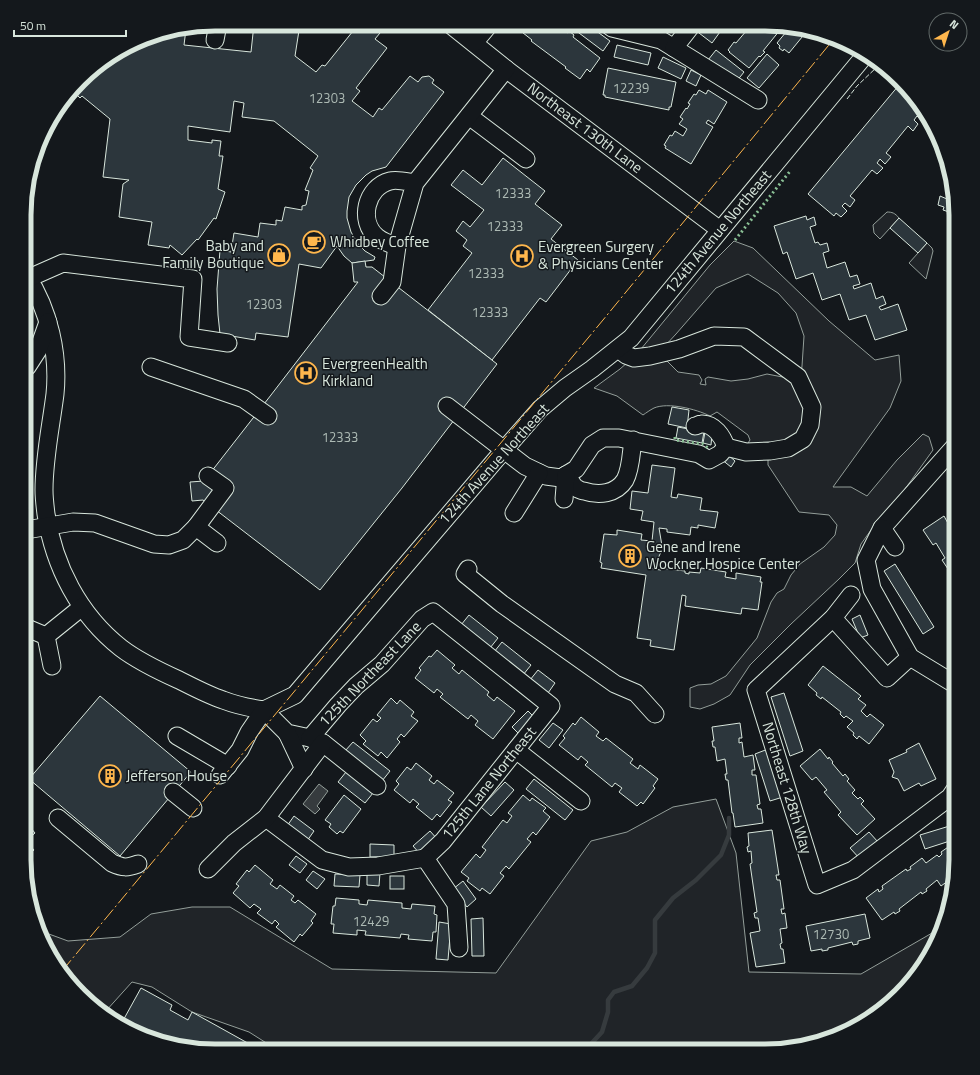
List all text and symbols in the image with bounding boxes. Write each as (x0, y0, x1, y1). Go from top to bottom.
scale bar (14, 12, 126, 38)
north arrow (928, 12, 968, 52)
text: 50 m (20, 16, 46, 35)
text: N (946, 16, 962, 33)
street label: Northeast 130th Lane (523, 77, 648, 179)
house number: 12239 (613, 78, 649, 98)
house number: 12303 (309, 88, 345, 108)
street label: 124th Avenue Northeast (659, 164, 777, 299)
house number: 12333 (495, 183, 531, 203)
house number: 12333 (487, 216, 523, 236)
cafe icon: Whidbey Coffee (301, 229, 327, 255)
place label: Whidbey Coffee (330, 230, 429, 253)
place label: Baby and Family Boutique (162, 234, 264, 274)
place label: Evergreen Surgery & Physicians Center (538, 235, 663, 275)
shop icon: Baby and Family Boutique (266, 242, 292, 268)
hospital icon: Evergreen Surgery & Physicians Center (509, 243, 535, 269)
house number: 12333 (468, 263, 504, 283)
house number: 12303 (246, 294, 282, 314)
house number: 12333 (472, 302, 508, 322)
place label: EvergreenHealth Kirkland (322, 352, 428, 392)
hospital icon: EvergreenHealth Kirkland (293, 360, 319, 386)
street label: 124th Avenue Northeast (433, 398, 555, 529)
house number: 12333 (322, 427, 358, 447)
place label: Gene and Irene Wockner Hospice Center (646, 535, 800, 575)
building icon: Gene and Irene Wockner Hospice Center (617, 543, 643, 569)
street label: 125th Northeast Lane (313, 616, 426, 732)
street label: Northeast 128th Way (756, 719, 818, 857)
street label: 125th Lane Northeast (436, 721, 542, 844)
building icon: Jefferson House (97, 763, 123, 789)
place label: Jefferson House (126, 764, 227, 787)
house number: 12429 (353, 911, 389, 931)
house number: 12730 (813, 924, 849, 944)

